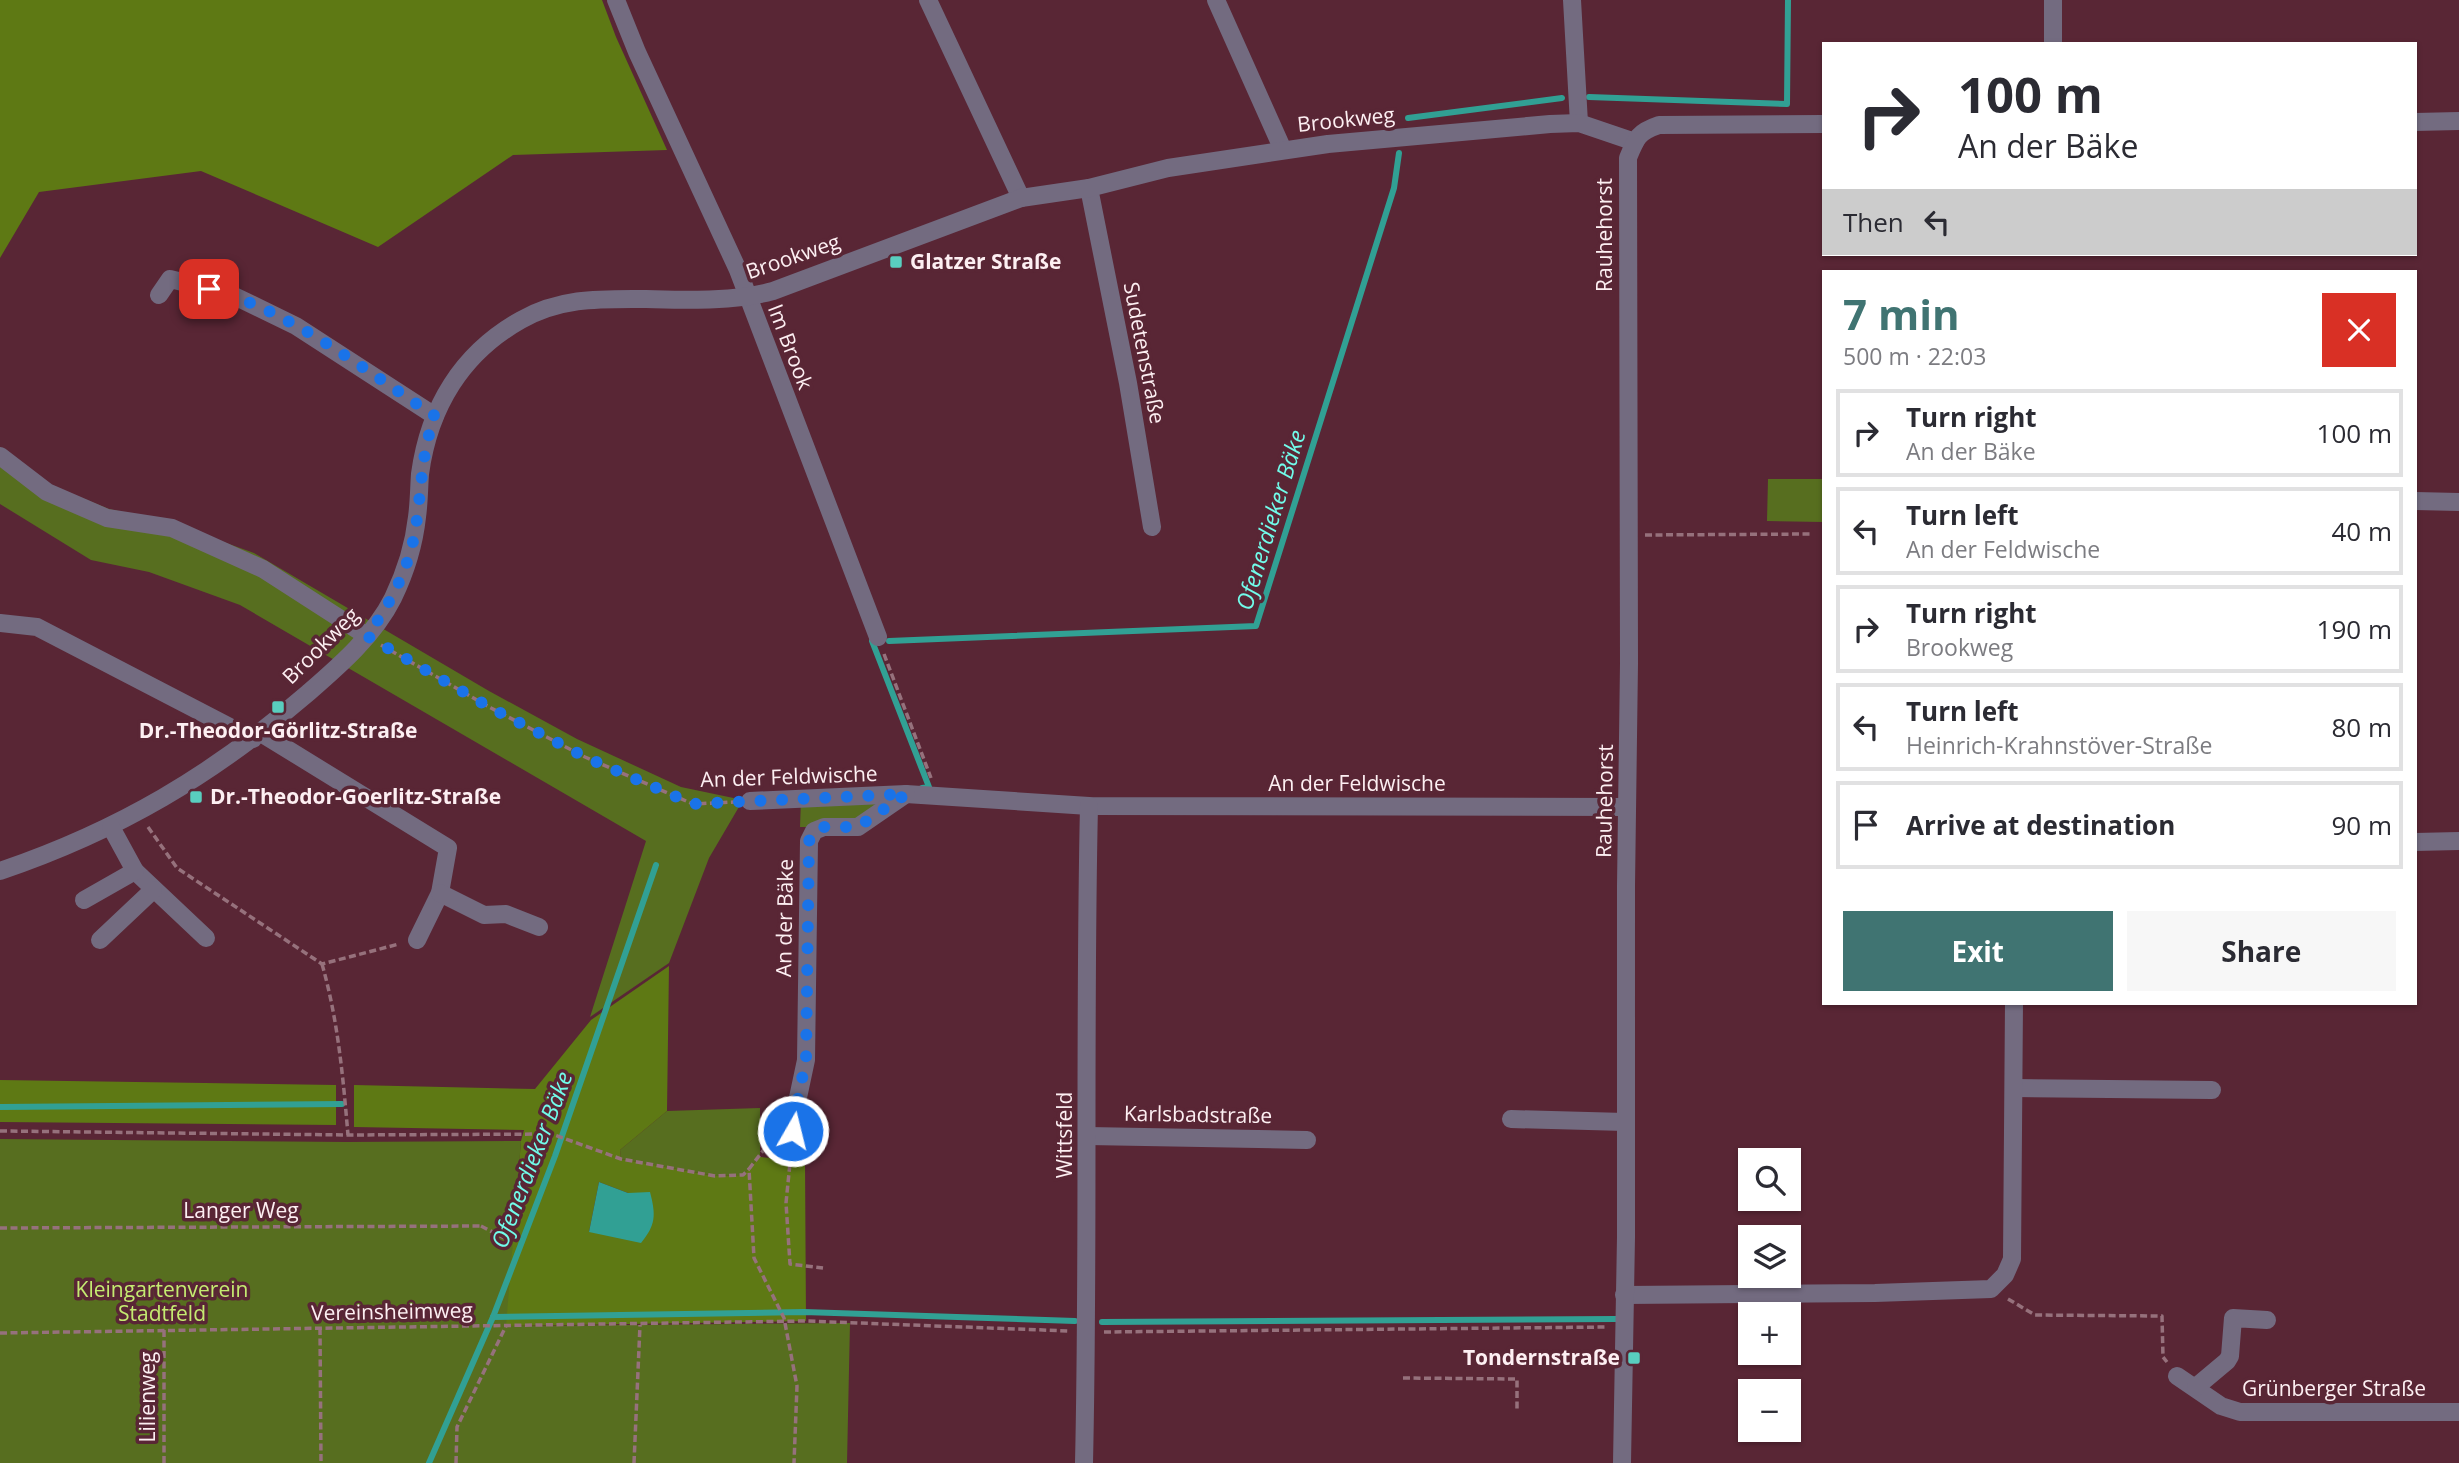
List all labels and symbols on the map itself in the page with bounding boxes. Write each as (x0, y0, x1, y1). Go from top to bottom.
street label: Brookweg (1296, 100, 1396, 138)
street label: Rauhehorst (1590, 178, 1618, 292)
street label: Brookweg (742, 227, 844, 285)
place label: Glatzer Straße (910, 247, 1061, 275)
marker: Glatzer Straße (888, 254, 904, 270)
pin (179, 259, 239, 319)
street label: Sudetenstraße (1118, 280, 1172, 426)
street label: Im Brook (762, 300, 820, 393)
water label: Ofenerdieker Bäke (1227, 426, 1313, 614)
street label: Brookweg (276, 601, 365, 690)
marker: Dr.-Theodor-Görlitz-Straße (270, 699, 286, 715)
place label: Dr.-Theodor-Görlitz-Straße (139, 716, 417, 744)
street label: Rauhehorst (1589, 744, 1619, 858)
street label: An der Feldwische (700, 759, 878, 793)
street label: An der Feldwische (1268, 769, 1446, 797)
place label: Dr.-Theodor-Goerlitz-Straße (210, 782, 501, 810)
marker: Dr.-Theodor-Goerlitz-Straße (188, 789, 204, 805)
street label: An der Bäke (769, 859, 799, 977)
water label: Ofenerdieker Bäke (483, 1067, 579, 1253)
street label: Wittsfeld (1050, 1092, 1078, 1178)
position arrow (756, 1094, 830, 1168)
street label: Karlsbadstraße (1124, 1099, 1272, 1129)
street label: Langer Weg (183, 1196, 299, 1224)
park label: Kleingartenverein Stadtfeld (76, 1275, 248, 1327)
street label: Vereinsheimweg (311, 1296, 473, 1326)
place label: Tondernstraße (1463, 1343, 1620, 1371)
marker: Tondernstraße (1626, 1350, 1642, 1366)
street label: Lilienweg (133, 1351, 161, 1443)
street label: Grünberger Straße (2242, 1374, 2426, 1402)

